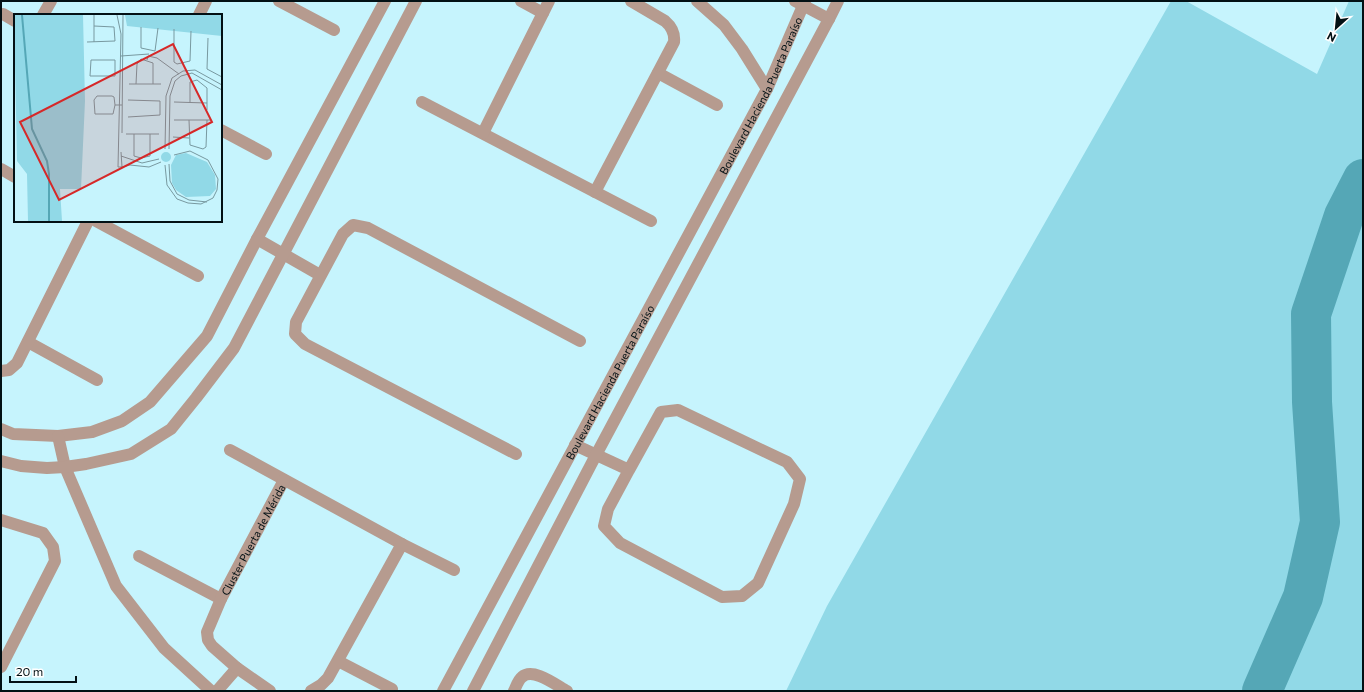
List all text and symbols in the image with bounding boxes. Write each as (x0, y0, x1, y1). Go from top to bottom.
north arrow (1316, 8, 1356, 48)
inset map (14, 14, 222, 222)
street label: Boulevard Hacienda Puerta Paraíso (716, 14, 804, 176)
text: N (1325, 30, 1338, 45)
street label: Boulevard Hacienda Puerta Paraíso (562, 302, 656, 462)
street label: Cluster Puerta de Mérida (218, 482, 287, 597)
scale bar (10, 658, 76, 684)
text: 20 m (16, 664, 43, 678)

